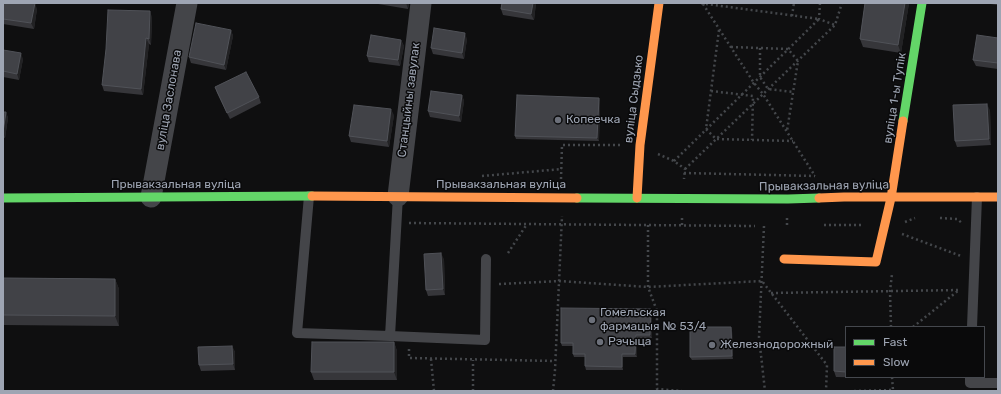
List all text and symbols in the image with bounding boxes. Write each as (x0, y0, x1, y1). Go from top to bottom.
street label: Станцыйны завулак (395, 42, 423, 158)
street label: вуліца Заслонава (153, 49, 185, 151)
street label: вуліца 1-ы Тупік (881, 51, 909, 145)
street label: вуліца Сыдзько (621, 54, 647, 144)
place label: Копеечка (566, 113, 620, 127)
marker: Копеечка (553, 115, 563, 125)
street label: Прывакзальная вуліца (111, 178, 241, 192)
street label: Прывакзальная вуліца (436, 178, 566, 192)
street label: Прывакзальная вуліца (759, 178, 889, 194)
place label: Гомельская фармацыя № 53/4 (600, 306, 706, 334)
marker: Гомельская фармацыя № 53/4 (587, 315, 597, 325)
legend (845, 326, 985, 378)
place label: Рэчыца (608, 335, 651, 349)
text: Fast (883, 335, 907, 349)
marker: Рэчыца (595, 337, 605, 347)
place label: Железнодорожный (720, 338, 833, 352)
marker: Железнодорожный (707, 340, 717, 350)
text: Slow (883, 355, 910, 369)

